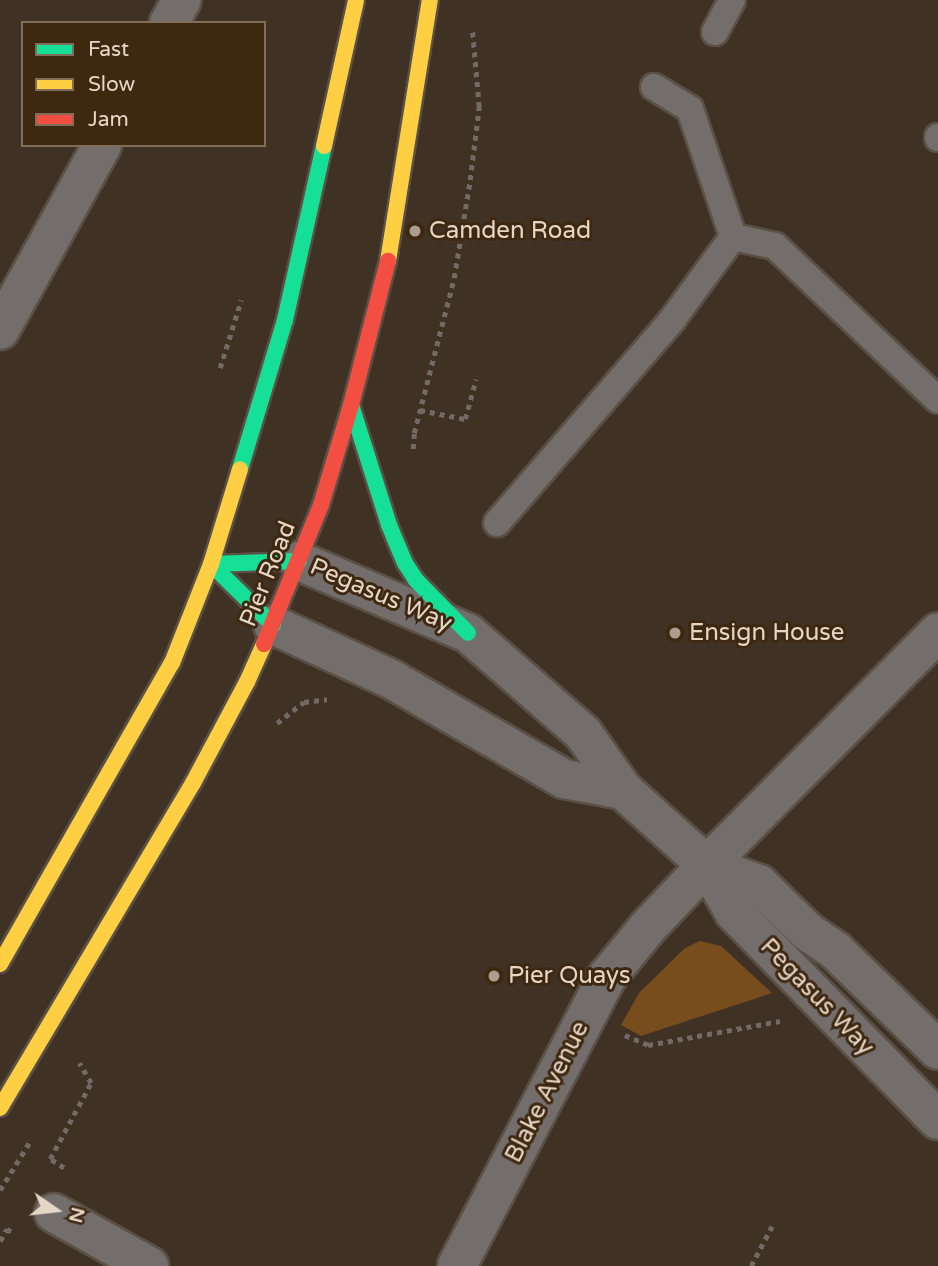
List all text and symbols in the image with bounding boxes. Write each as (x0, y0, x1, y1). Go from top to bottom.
legend (21, 21, 266, 147)
text: Fast (88, 37, 129, 62)
text: Slow (88, 72, 135, 97)
text: Jam (88, 107, 129, 132)
place label: Camden Road (429, 217, 591, 245)
marker: Camden Road (407, 223, 423, 239)
street label: Pier Road (234, 517, 302, 631)
street label: Pegasus Way (306, 552, 456, 638)
place label: Ensign House (689, 619, 844, 647)
marker: Ensign House (667, 625, 683, 641)
street label: Pegasus Way (754, 933, 880, 1061)
place label: Pier Quays (508, 962, 631, 990)
marker: Pier Quays (486, 968, 502, 984)
street label: Blake Avenue (499, 1017, 595, 1167)
north arrow (21, 1175, 91, 1245)
text: N (64, 1205, 89, 1225)

